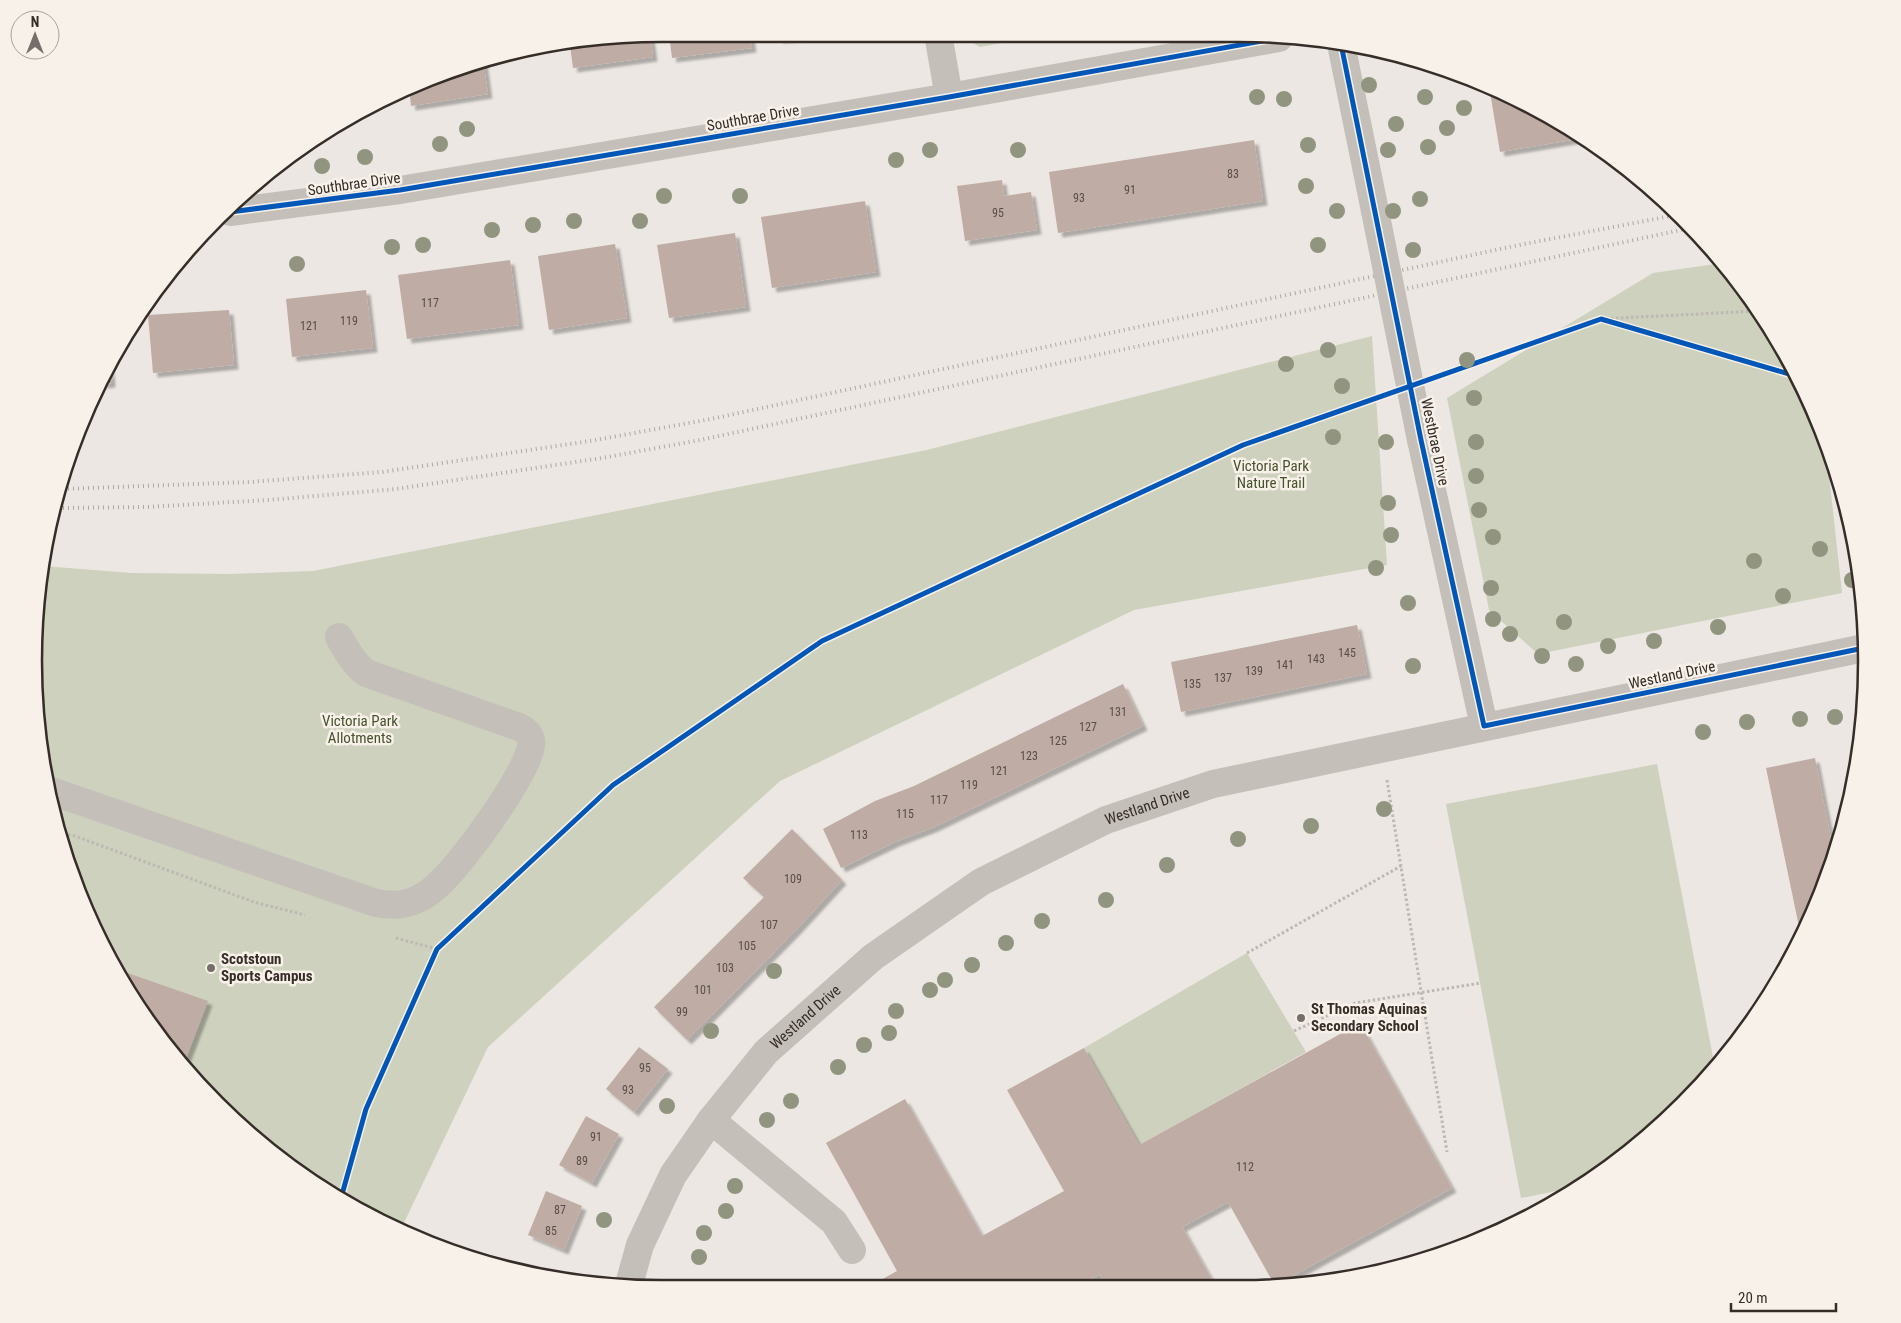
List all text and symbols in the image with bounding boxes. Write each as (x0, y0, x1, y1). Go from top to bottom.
north arrow (10, 10, 60, 60)
text: N (31, 14, 39, 30)
street label: Southbrae Drive (705, 101, 801, 135)
house number: 83 (1227, 167, 1239, 181)
street label: Southbrae Drive (306, 169, 402, 199)
house number: 91 (1124, 183, 1136, 197)
house number: 93 (1073, 191, 1085, 205)
house number: 95 (992, 206, 1004, 220)
house number: 117 (421, 296, 439, 310)
house number: 119 (340, 314, 358, 328)
house number: 121 (300, 319, 318, 333)
street label: Westbrae Drive (1417, 397, 1453, 487)
park label: Victoria Park Nature Trail (1233, 457, 1309, 492)
house number: 145 (1338, 646, 1356, 660)
house number: 143 (1307, 652, 1325, 666)
street label: Westland Drive (1627, 657, 1717, 693)
house number: 141 (1276, 658, 1294, 672)
house number: 139 (1245, 664, 1263, 678)
house number: 137 (1214, 671, 1232, 685)
house number: 135 (1183, 677, 1201, 691)
house number: 131 (1109, 705, 1127, 719)
park label: Victoria Park Allotments (322, 712, 398, 747)
house number: 127 (1079, 720, 1097, 734)
house number: 125 (1049, 734, 1067, 748)
house number: 123 (1020, 749, 1038, 763)
house number: 121 (990, 764, 1008, 778)
house number: 119 (960, 778, 978, 792)
street label: Westland Drive (1103, 784, 1192, 829)
house number: 117 (930, 793, 948, 807)
house number: 115 (896, 807, 914, 821)
house number: 113 (850, 828, 868, 842)
house number: 109 (784, 872, 802, 886)
house number: 107 (760, 918, 778, 932)
house number: 105 (738, 939, 756, 953)
place label: Scotstoun Sports Campus (221, 950, 313, 985)
house number: 103 (716, 961, 734, 975)
marker: Scotstoun Sports Campus (205, 962, 217, 974)
street label: Westland Drive (766, 981, 844, 1053)
house number: 101 (694, 983, 712, 997)
place label: St Thomas Aquinas Secondary School (1311, 1000, 1427, 1035)
house number: 99 (676, 1005, 688, 1019)
marker: St Thomas Aquinas Secondary School (1295, 1012, 1307, 1024)
house number: 95 (639, 1061, 651, 1075)
house number: 93 (622, 1083, 634, 1097)
house number: 91 (590, 1130, 602, 1144)
house number: 89 (576, 1154, 588, 1168)
house number: 112 (1236, 1160, 1254, 1174)
house number: 87 (554, 1203, 566, 1217)
house number: 85 (545, 1224, 557, 1238)
scale bar (1731, 1280, 1836, 1312)
text: 20 m (1738, 1289, 1768, 1307)

